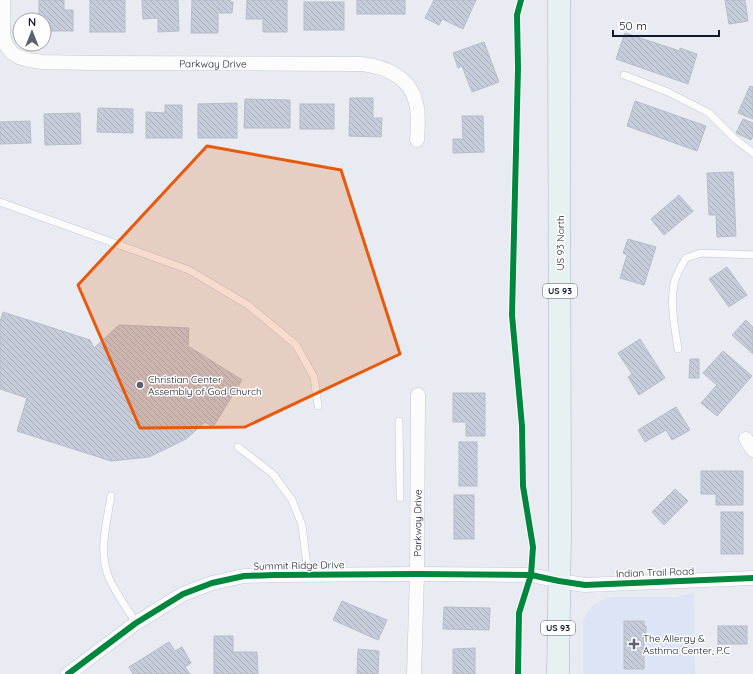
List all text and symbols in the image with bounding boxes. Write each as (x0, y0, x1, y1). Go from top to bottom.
north arrow (12, 12, 52, 52)
scale bar (613, 12, 719, 38)
text: N (28, 15, 36, 29)
text: 50 m (619, 18, 647, 33)
street label: Parkway Drive (179, 57, 247, 71)
street label: US 93 North (554, 215, 567, 271)
road number: US 93 (543, 284, 577, 298)
place label: Christian Center Assembly of God Church (148, 373, 262, 398)
marker: Christian Center Assembly of God Church (135, 380, 145, 390)
street label: Parkway Drive (411, 489, 424, 557)
street label: Summit Ridge Drive (253, 558, 345, 573)
street label: Indian Trail Road (616, 565, 694, 580)
road number: US 93 (541, 621, 575, 635)
place label: The Allergy & Asthma Center, P.C (643, 632, 730, 657)
marker: The Allergy & Asthma Center, P.C (628, 638, 640, 650)

